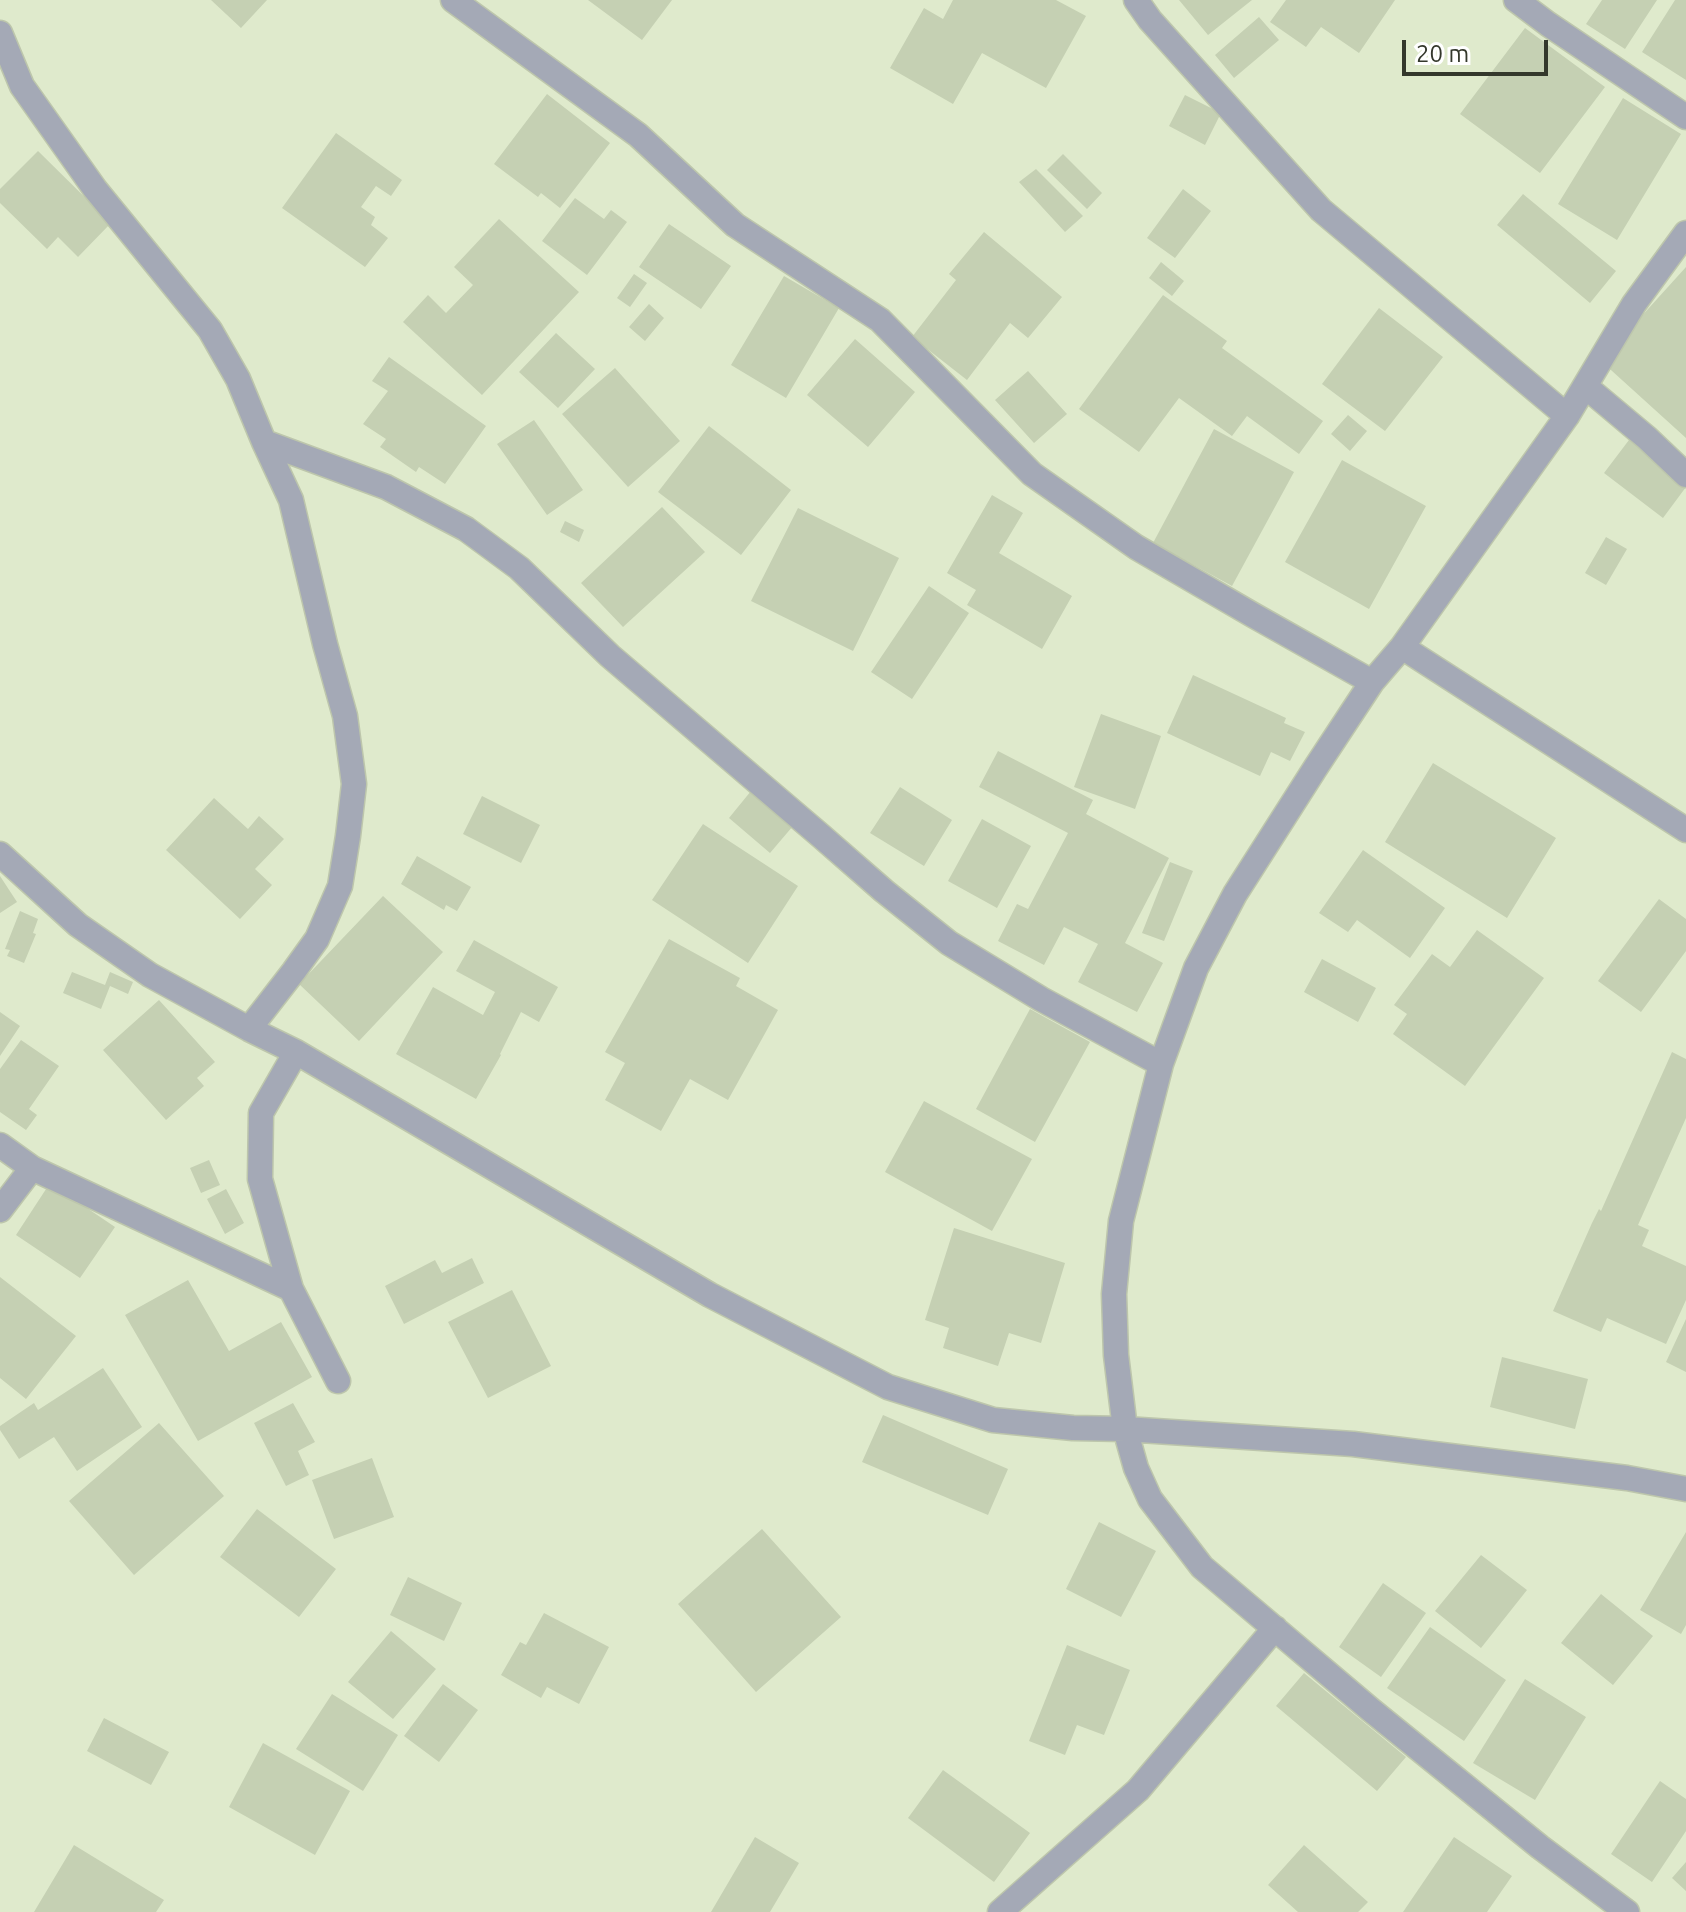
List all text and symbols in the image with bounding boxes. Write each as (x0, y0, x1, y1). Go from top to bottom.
scale bar (1406, 24, 1552, 74)
text: 20 m (1416, 40, 1469, 67)

